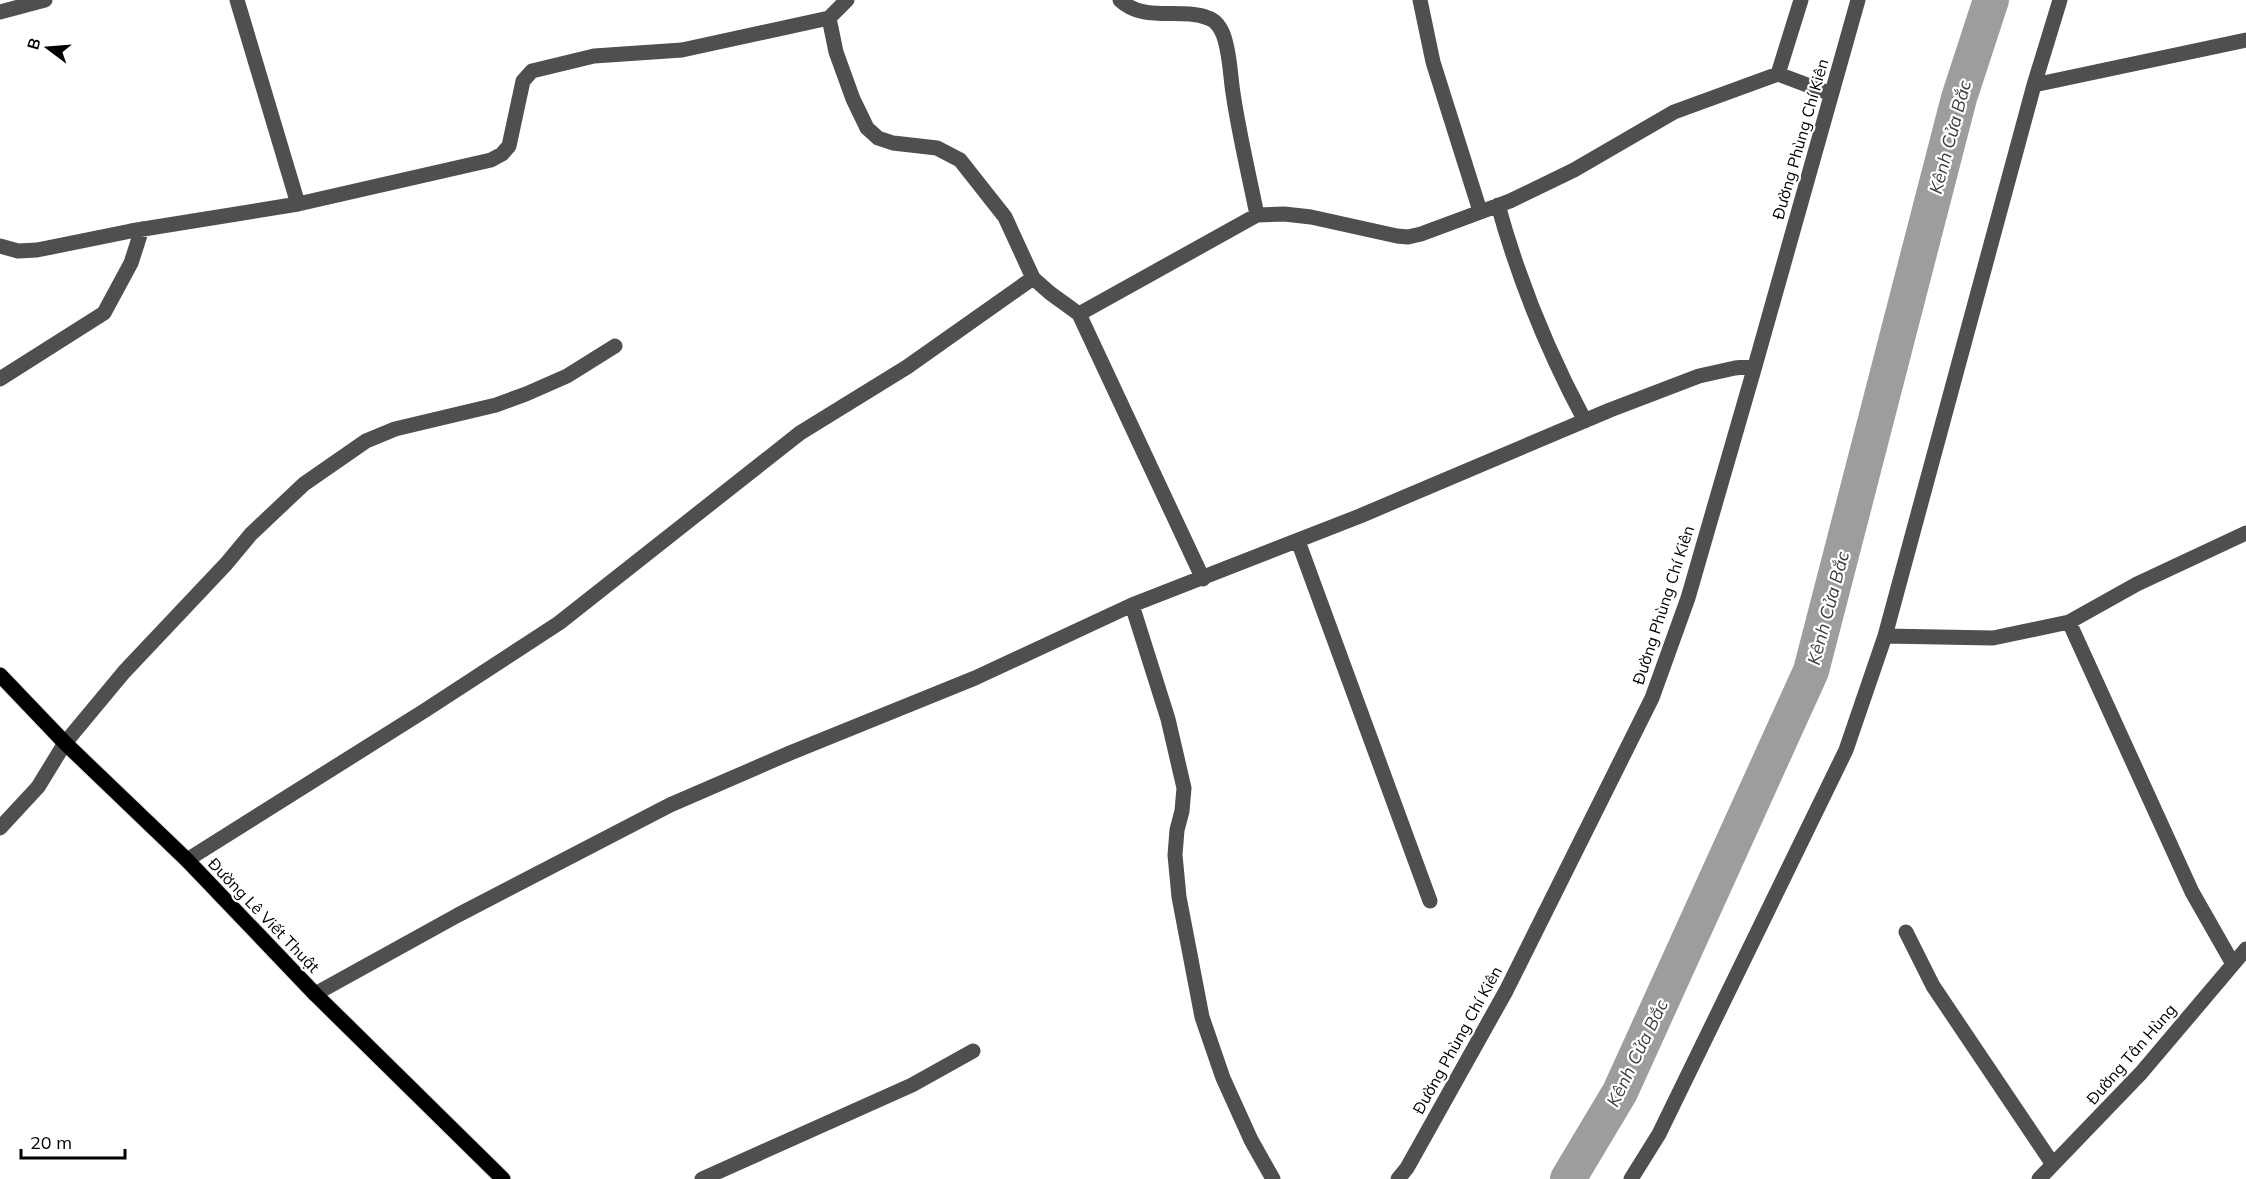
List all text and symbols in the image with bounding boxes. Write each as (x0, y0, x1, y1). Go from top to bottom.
north arrow (18, 18, 78, 78)
text: B (22, 36, 45, 52)
street label: Đường Phùng Chí Kiên (1767, 56, 1833, 222)
water label: Kênh Cửa Bắc (1924, 78, 1976, 196)
street label: Đường Phùng Chí Kiên (1628, 523, 1698, 687)
water label: Kênh Cửa Bắc (1802, 549, 1854, 667)
street label: Đường Lê Viết Thuật (204, 853, 324, 977)
street label: Đường Phùng Chí Kiên (1408, 963, 1506, 1117)
water label: Kênh Cửa Bắc (1601, 995, 1673, 1111)
street label: Đường Tân Hùng (2082, 1000, 2180, 1108)
scale bar (21, 1122, 124, 1160)
text: 20 m (30, 1131, 72, 1154)

